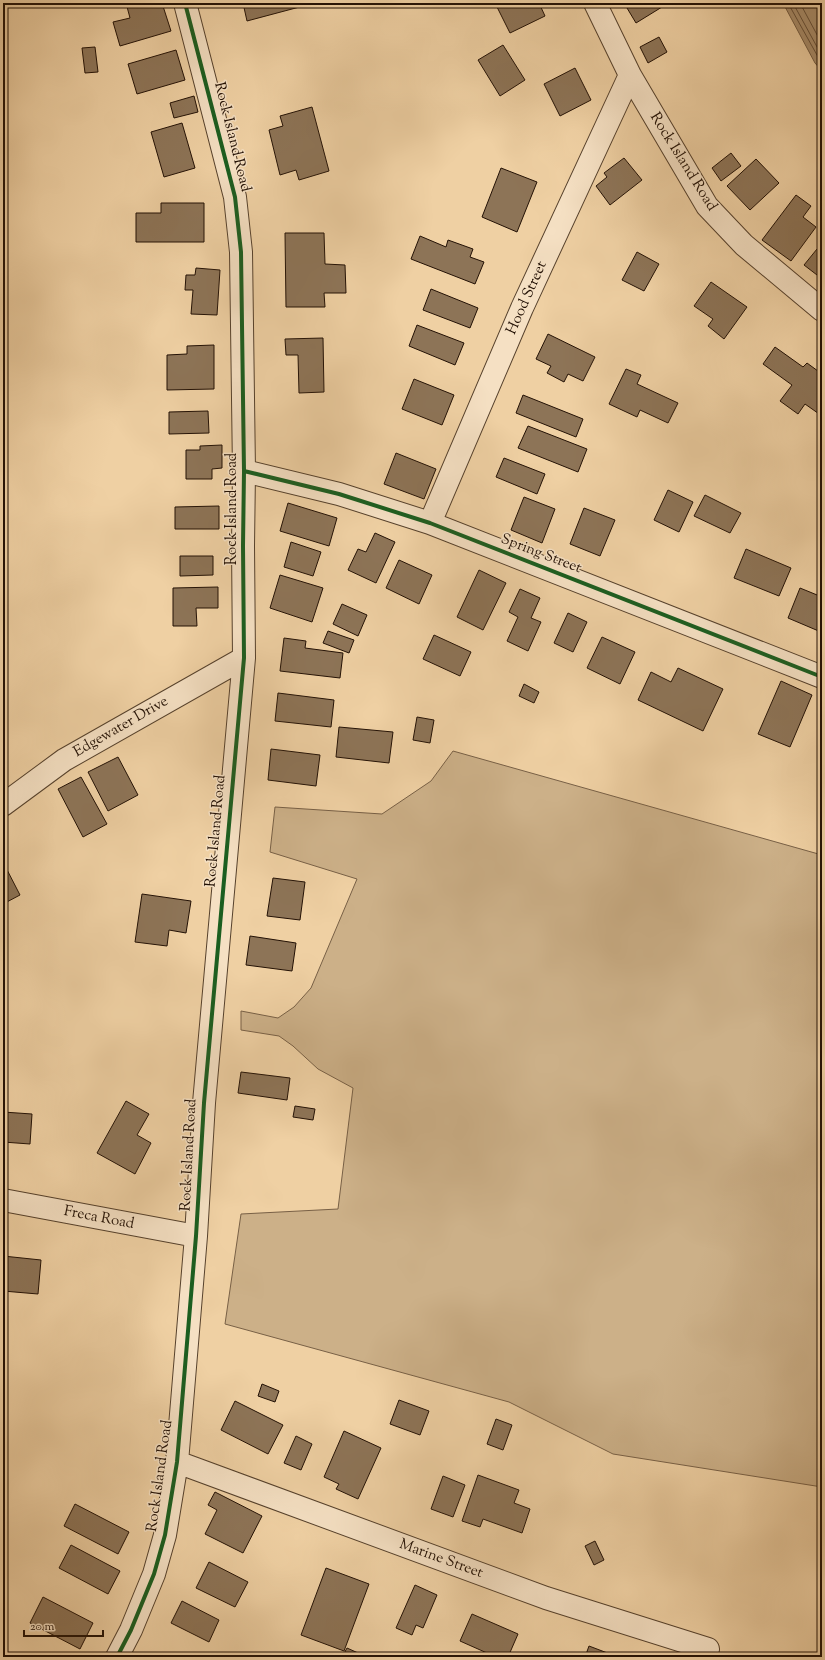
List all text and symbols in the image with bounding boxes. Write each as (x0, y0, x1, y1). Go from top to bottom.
street label: Rock Island Road (208, 80, 256, 195)
street label: Rock Island Road (644, 109, 722, 216)
street label: Hood Street (501, 258, 553, 338)
street label: Rock Island Road (222, 452, 243, 565)
street label: Spring Street (498, 529, 584, 579)
street label: Edgewater Drive (70, 691, 172, 763)
street label: Rock Island Road (201, 773, 231, 888)
street label: Rock Island Road (176, 1098, 202, 1212)
street label: Freca Road (62, 1201, 137, 1235)
street label: Rock Island Road (142, 1418, 178, 1533)
street label: Marine Street (396, 1534, 486, 1584)
scale bar (24, 1612, 103, 1638)
text: 20 m (30, 1618, 55, 1636)

